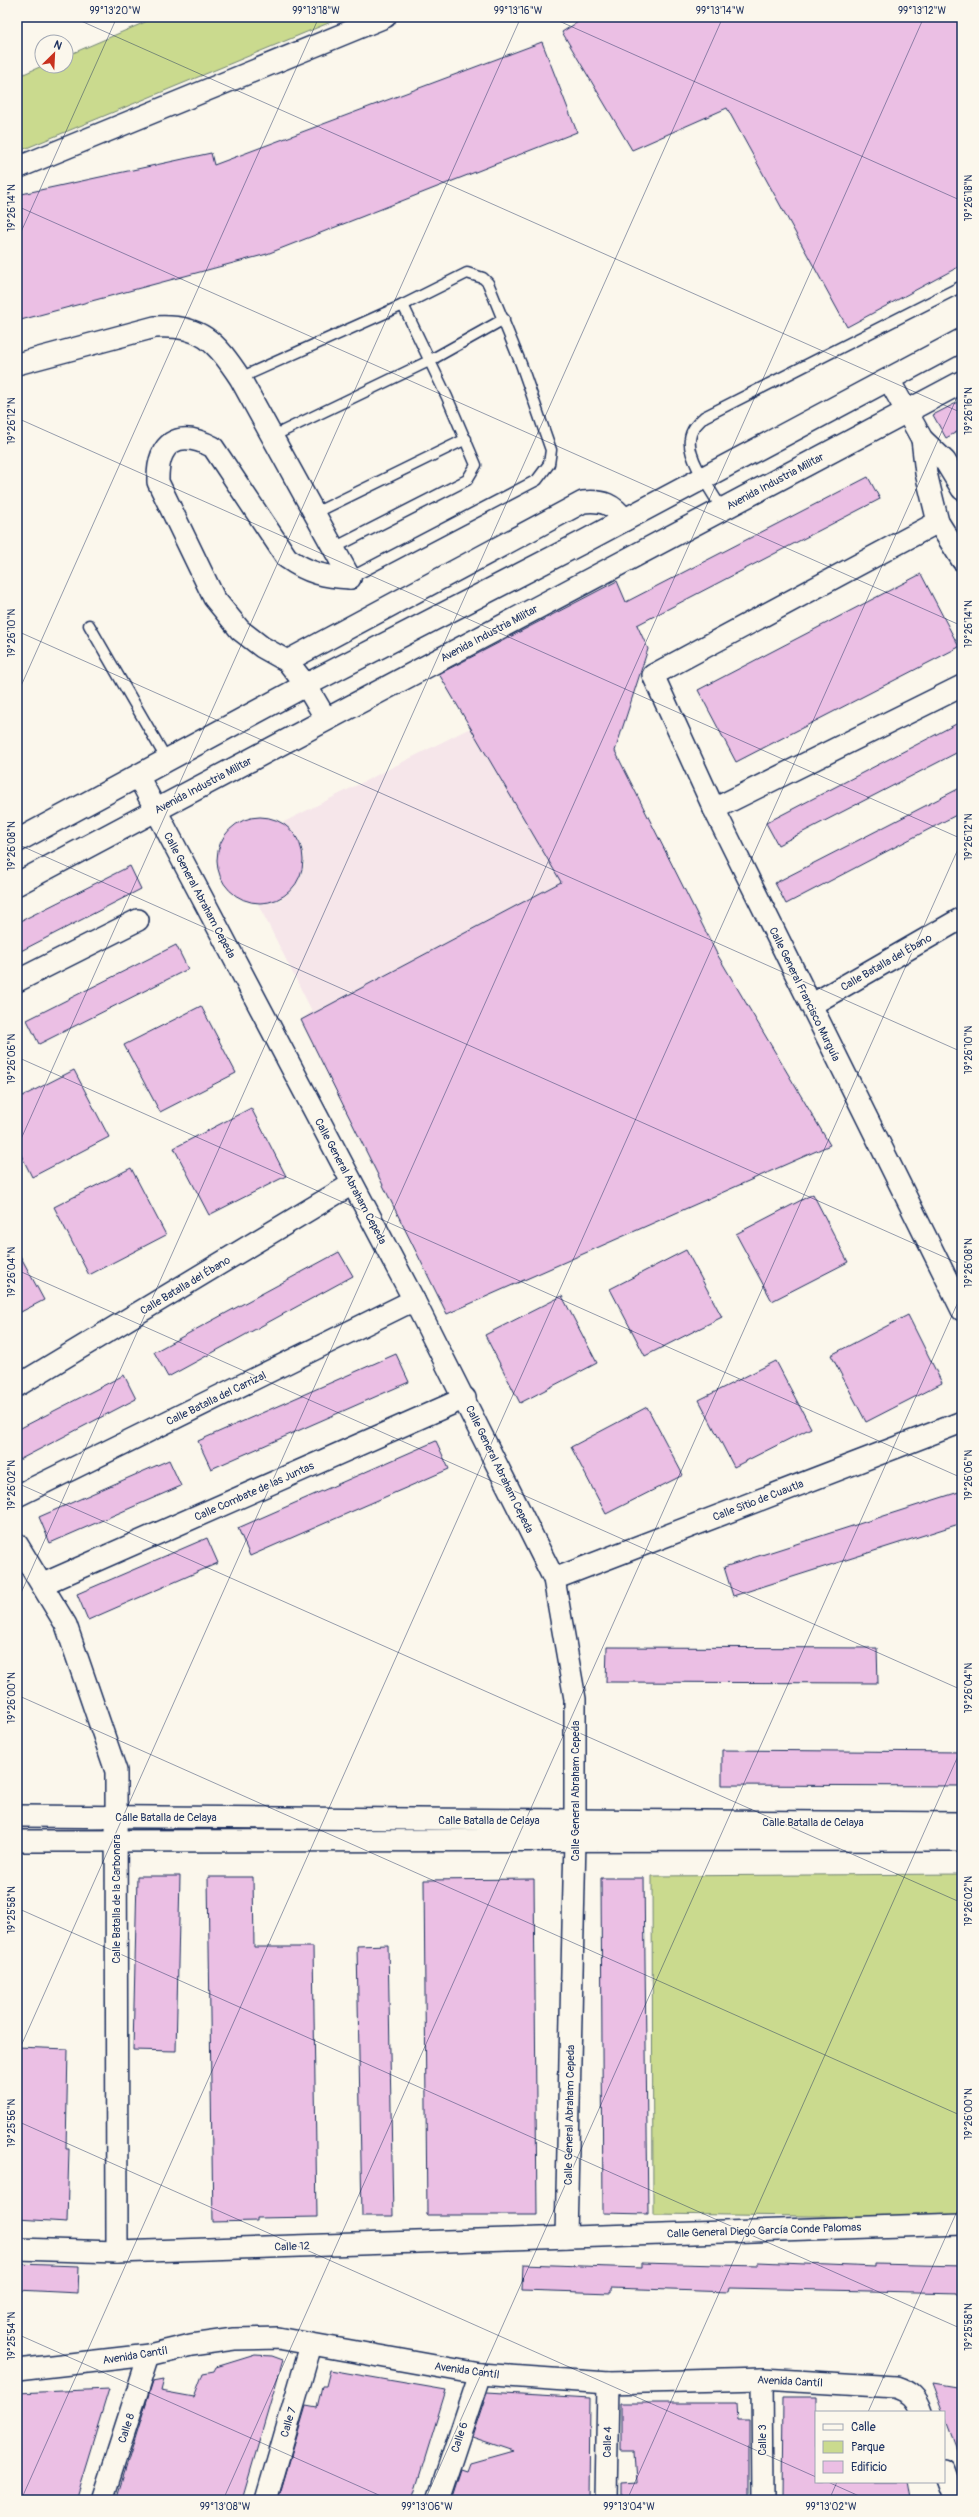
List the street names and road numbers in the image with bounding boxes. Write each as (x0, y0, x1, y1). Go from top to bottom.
street label: Avenida Industria Militar (724, 450, 826, 513)
street label: Avenida Industria Militar (438, 602, 540, 665)
street label: Avenida Industria Militar (152, 754, 254, 817)
street label: Calle General Abraham Cepeda (161, 830, 238, 960)
street label: Calle General Francisco Murguía (766, 925, 843, 1063)
street label: Calle Batalla del Ébano (838, 931, 934, 994)
street label: Calle General Abraham Cepeda (312, 1116, 389, 1246)
street label: Calle Batalla del Ébano (138, 1253, 233, 1317)
street label: Calle Batalla del Carrizal (164, 1369, 268, 1428)
street label: Calle General Abraham Cepeda (463, 1403, 536, 1535)
street label: Calle Combate de las Juntas (193, 1459, 316, 1524)
street label: Calle Sitio de Cuautla (711, 1477, 805, 1524)
street label: Calle General Abraham Cepeda (569, 1721, 582, 1861)
street label: Calle Batalla de Celaya (115, 1811, 217, 1824)
street label: Calle Batalla de Celaya (438, 1814, 540, 1827)
street label: Calle Batalla de Celaya (762, 1816, 864, 1829)
street label: Calle Batalla de la Carbonara (110, 1834, 123, 1964)
street label: Calle General Abraham Cepeda (562, 2045, 577, 2185)
street label: Calle General Diego García Conde Palomas (667, 2221, 862, 2240)
street label: Calle 12 (274, 2239, 310, 2254)
street label: Avenida Cantíl (102, 2344, 168, 2367)
street label: Avenida Cantíl (434, 2359, 500, 2381)
street label: Avenida Cantíl (757, 2373, 823, 2390)
street label: Calle 7 (278, 2405, 299, 2439)
street label: Calle 8 (116, 2411, 138, 2445)
street label: Calle 6 (448, 2420, 471, 2454)
street label: Calle 3 (756, 2424, 769, 2456)
street label: Calle 4 (601, 2426, 614, 2458)

